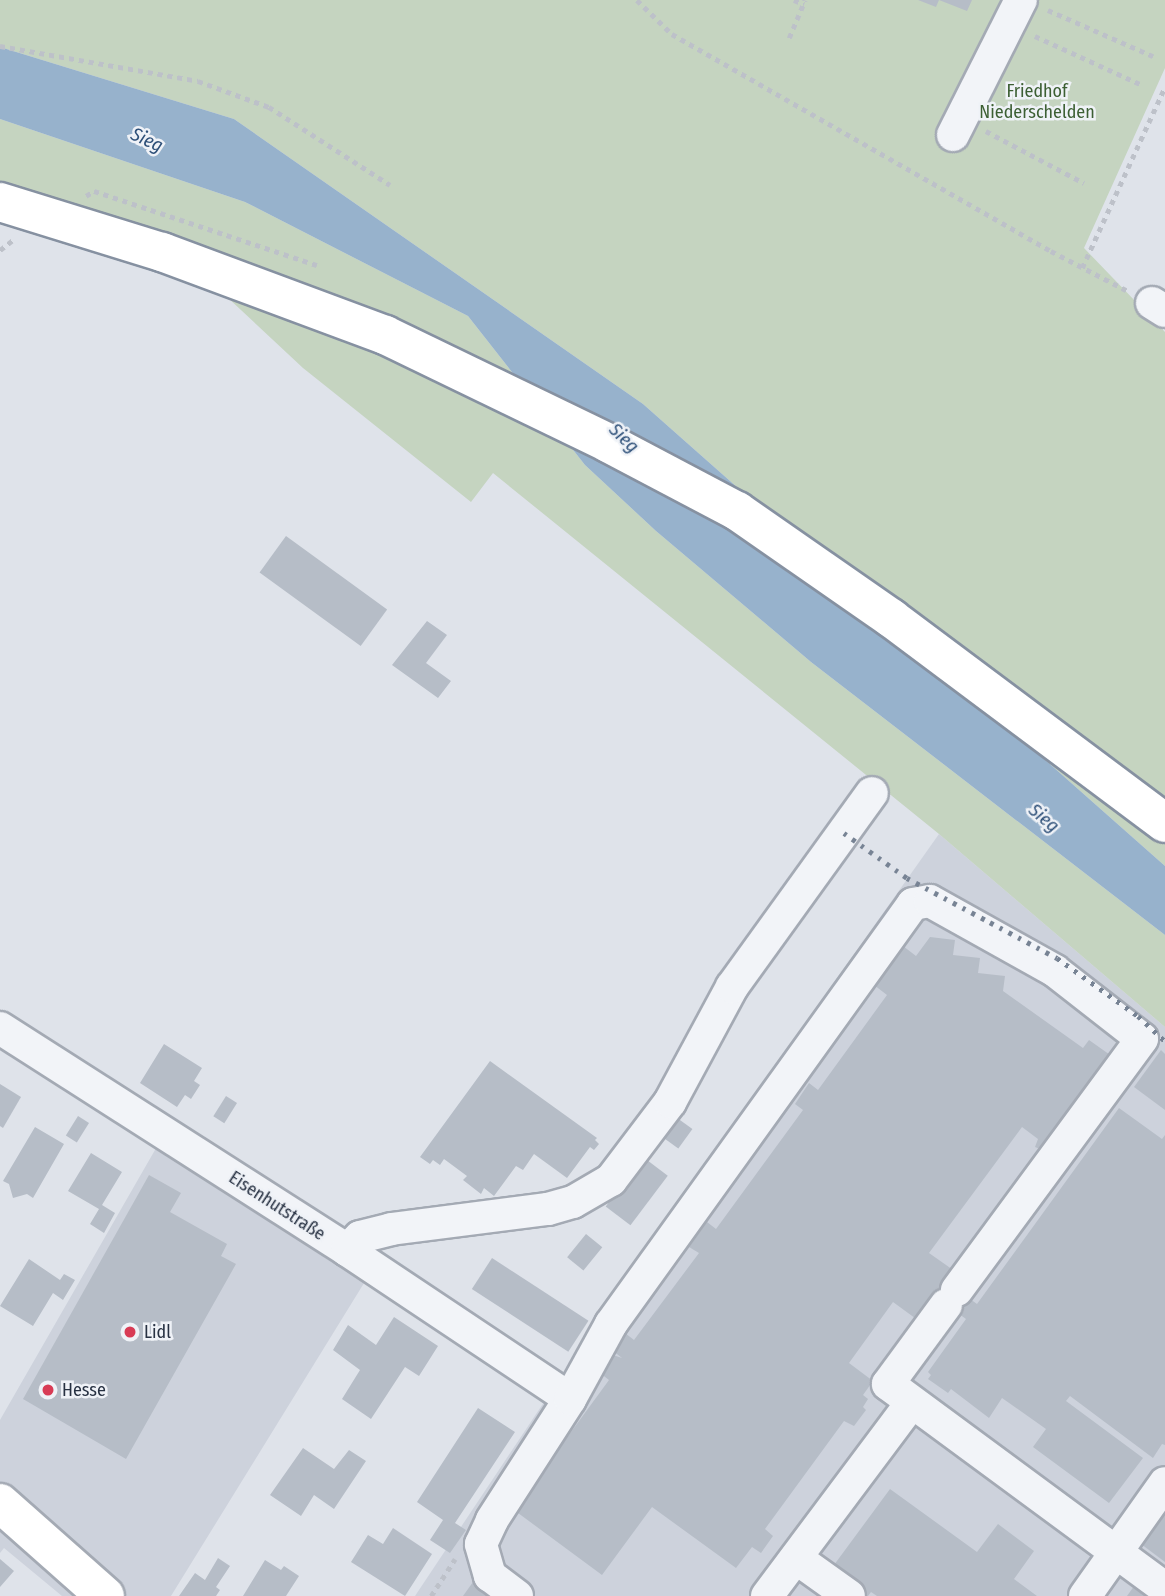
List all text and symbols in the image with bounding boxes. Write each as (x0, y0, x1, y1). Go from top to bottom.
park label: Friedhof Niederschelden (979, 81, 1095, 124)
water label: Sieg (127, 123, 167, 157)
water label: Sieg (604, 418, 644, 458)
water label: Sieg (1024, 799, 1064, 837)
street label: Eisenhutstraße (225, 1167, 329, 1245)
place label: Lidl (144, 1321, 171, 1343)
marker: Lidl (122, 1324, 138, 1340)
place label: Hesse (62, 1379, 106, 1401)
marker: Hesse (40, 1382, 56, 1398)

